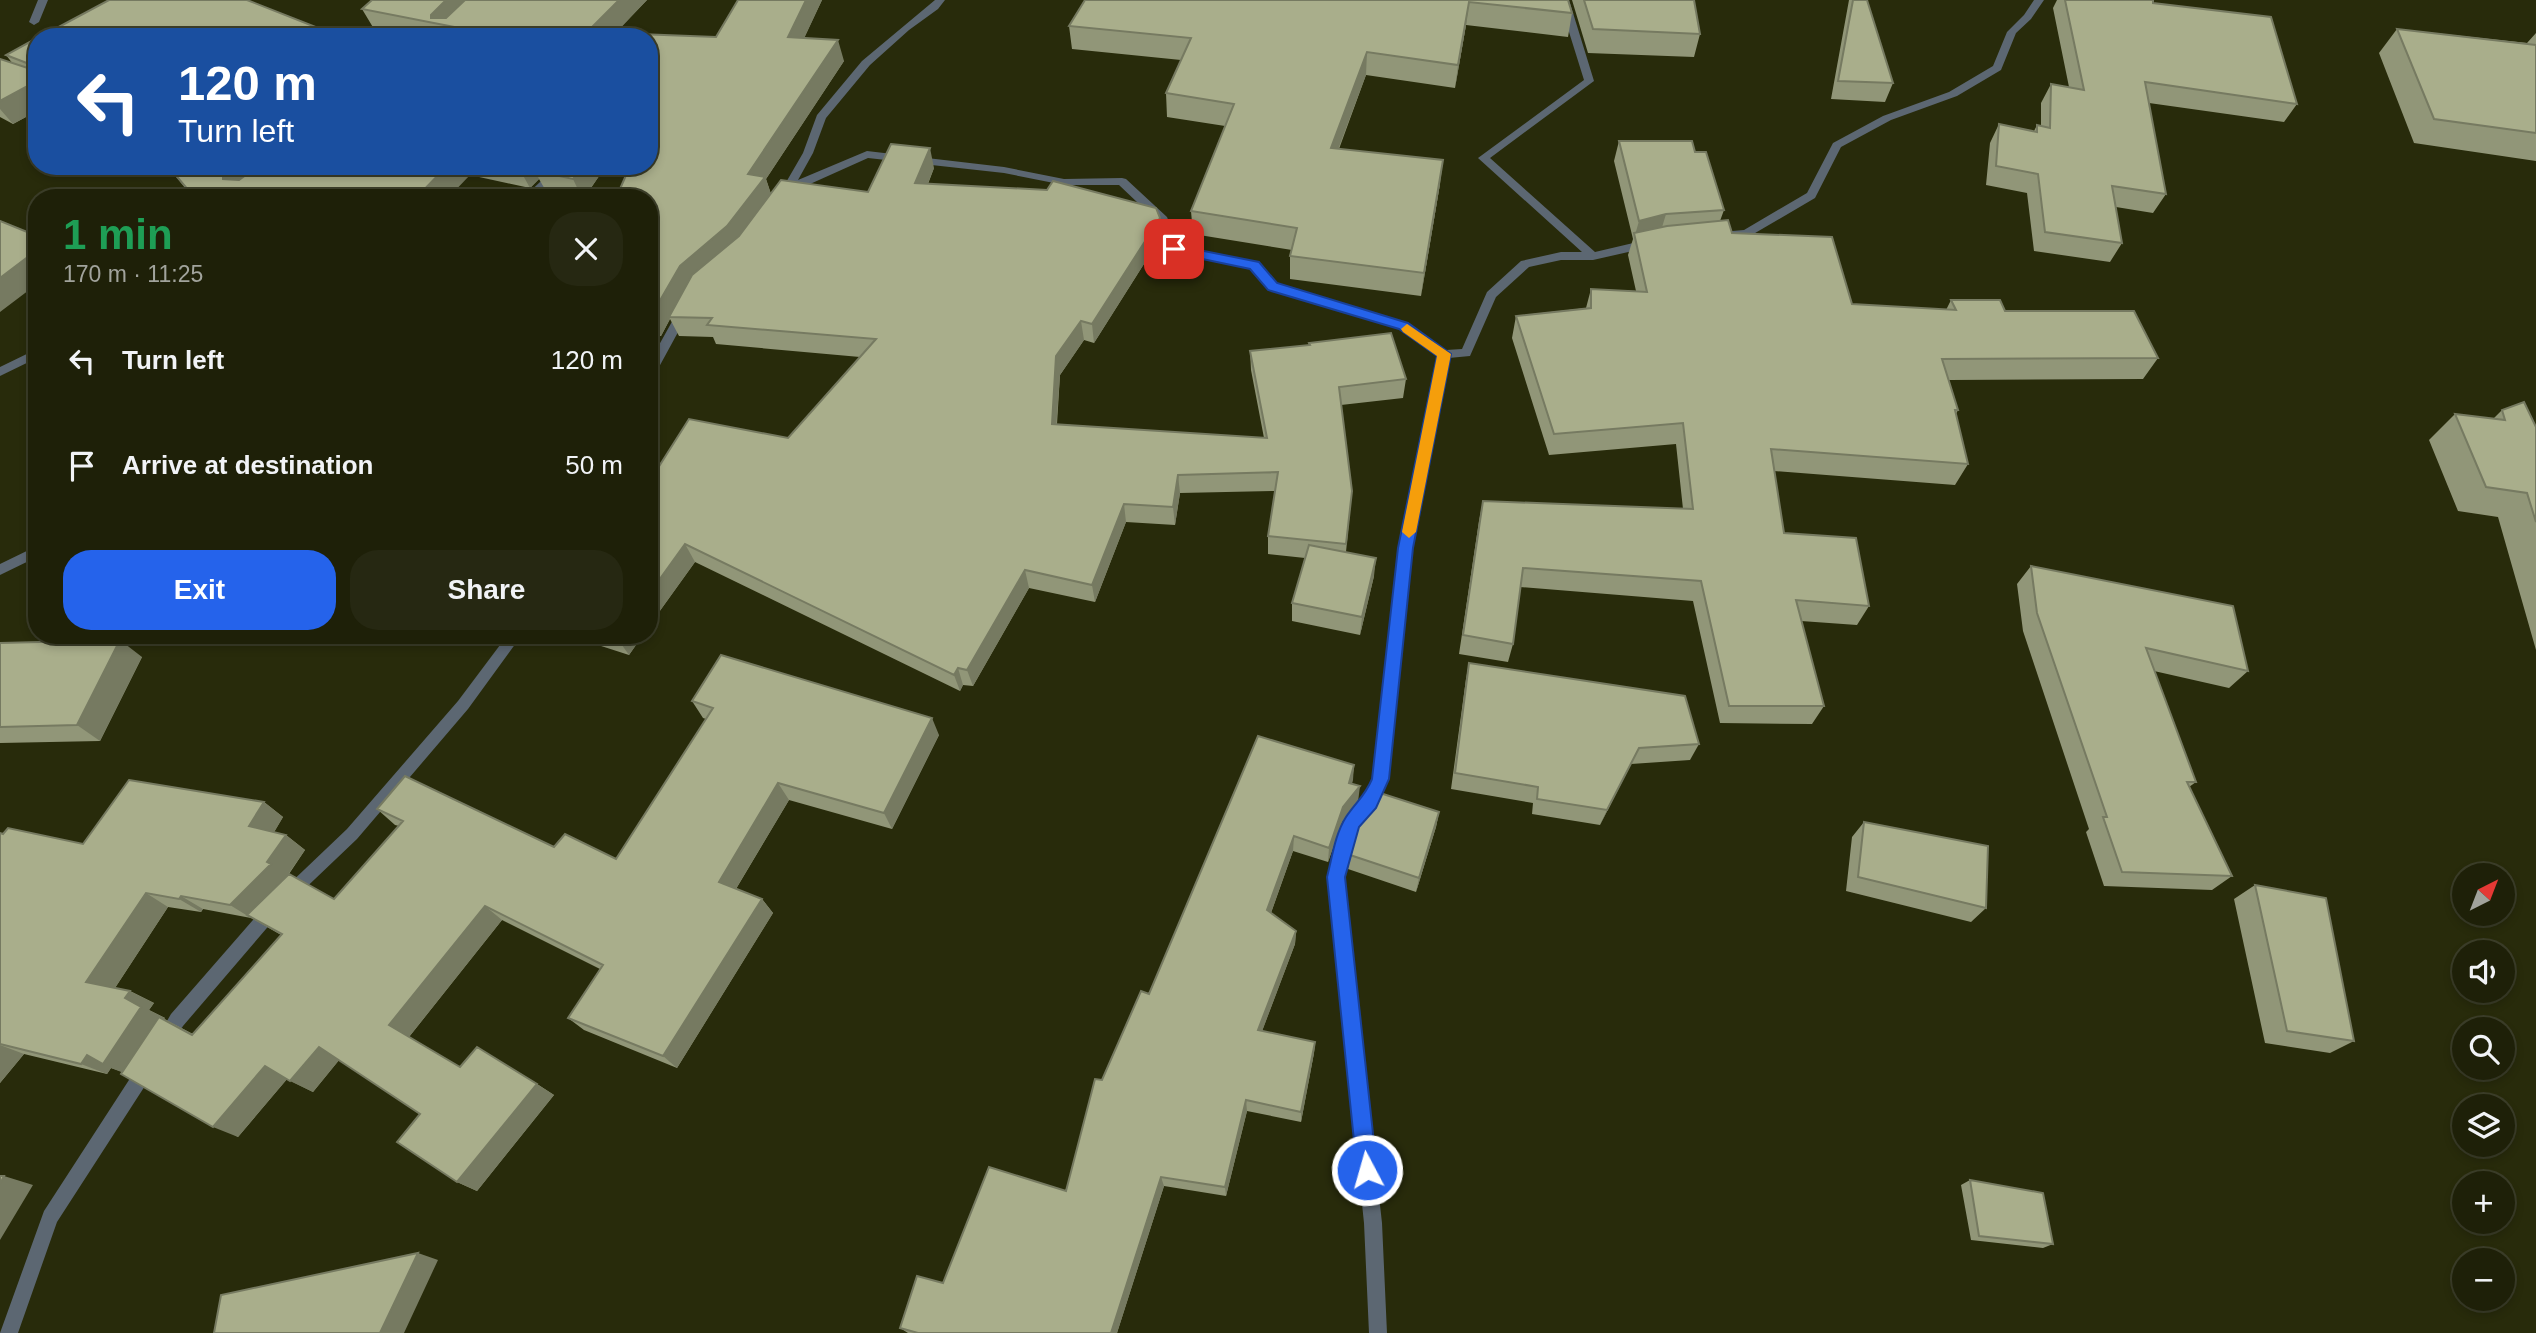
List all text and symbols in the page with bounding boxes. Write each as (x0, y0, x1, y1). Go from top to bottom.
icon: left (63, 56, 154, 147)
text: 120 m (178, 56, 317, 110)
text: Turn left (178, 113, 294, 149)
text: 1 min (63, 211, 173, 258)
button: close (549, 212, 623, 286)
pin (1144, 219, 1204, 279)
icon: arrive (1155, 230, 1193, 268)
text: 170 m · 11:25 (63, 261, 203, 287)
icon: left (63, 342, 101, 380)
text: Turn left (122, 345, 224, 375)
text: 120 m (551, 345, 623, 375)
icon: arrive (63, 447, 101, 485)
text: Arrive at destination (122, 450, 373, 480)
text: 50 m (565, 450, 623, 480)
button: Exit (63, 550, 336, 630)
button: Share (350, 550, 623, 630)
north arrow (2452, 863, 2515, 926)
map controls (2452, 863, 2515, 1311)
button: sound (2452, 940, 2515, 1003)
button: search (2452, 1017, 2515, 1080)
button: layers (2452, 1094, 2515, 1157)
position arrow (1330, 1133, 1404, 1207)
button: + (2452, 1171, 2515, 1234)
button: − (2452, 1248, 2515, 1311)

